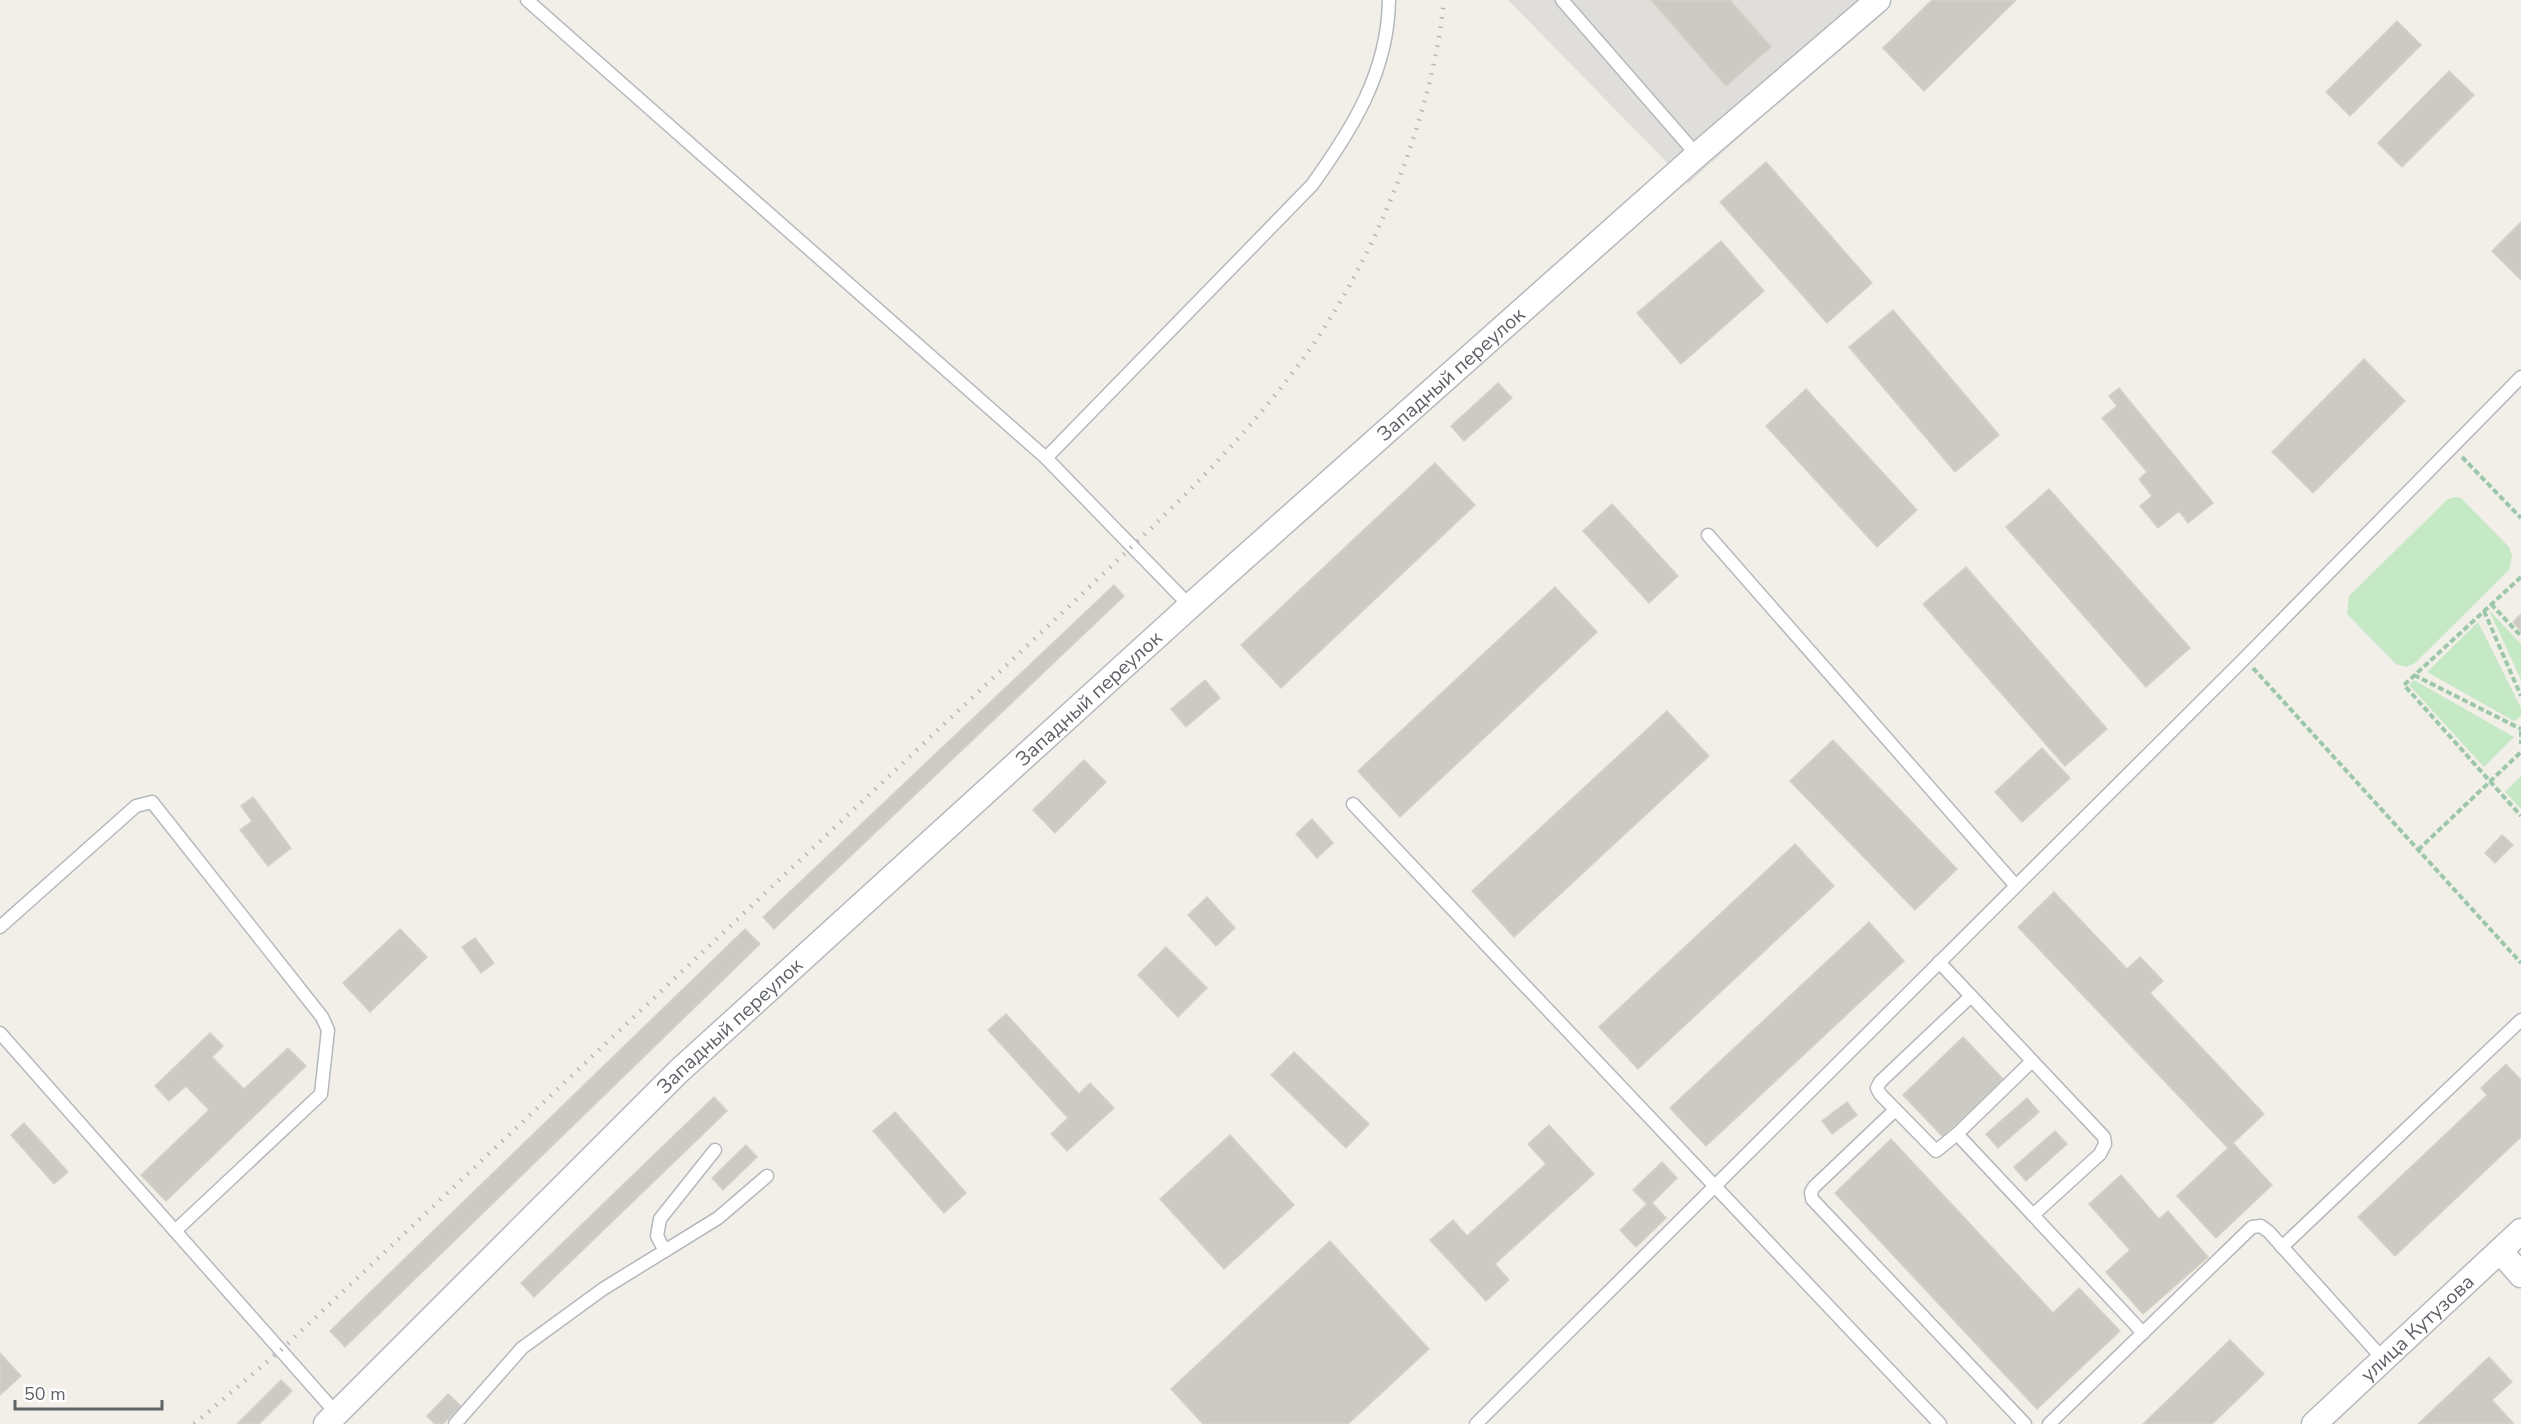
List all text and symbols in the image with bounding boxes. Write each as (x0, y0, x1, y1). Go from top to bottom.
street label: Западный переулок (1371, 301, 1531, 448)
street label: Западный переулок (1010, 625, 1168, 772)
street label: Западный переулок (651, 952, 809, 1100)
street label: улица Кутузова (2355, 1268, 2480, 1388)
scale bar (15, 1373, 162, 1411)
text: 50 m (24, 1382, 66, 1406)

